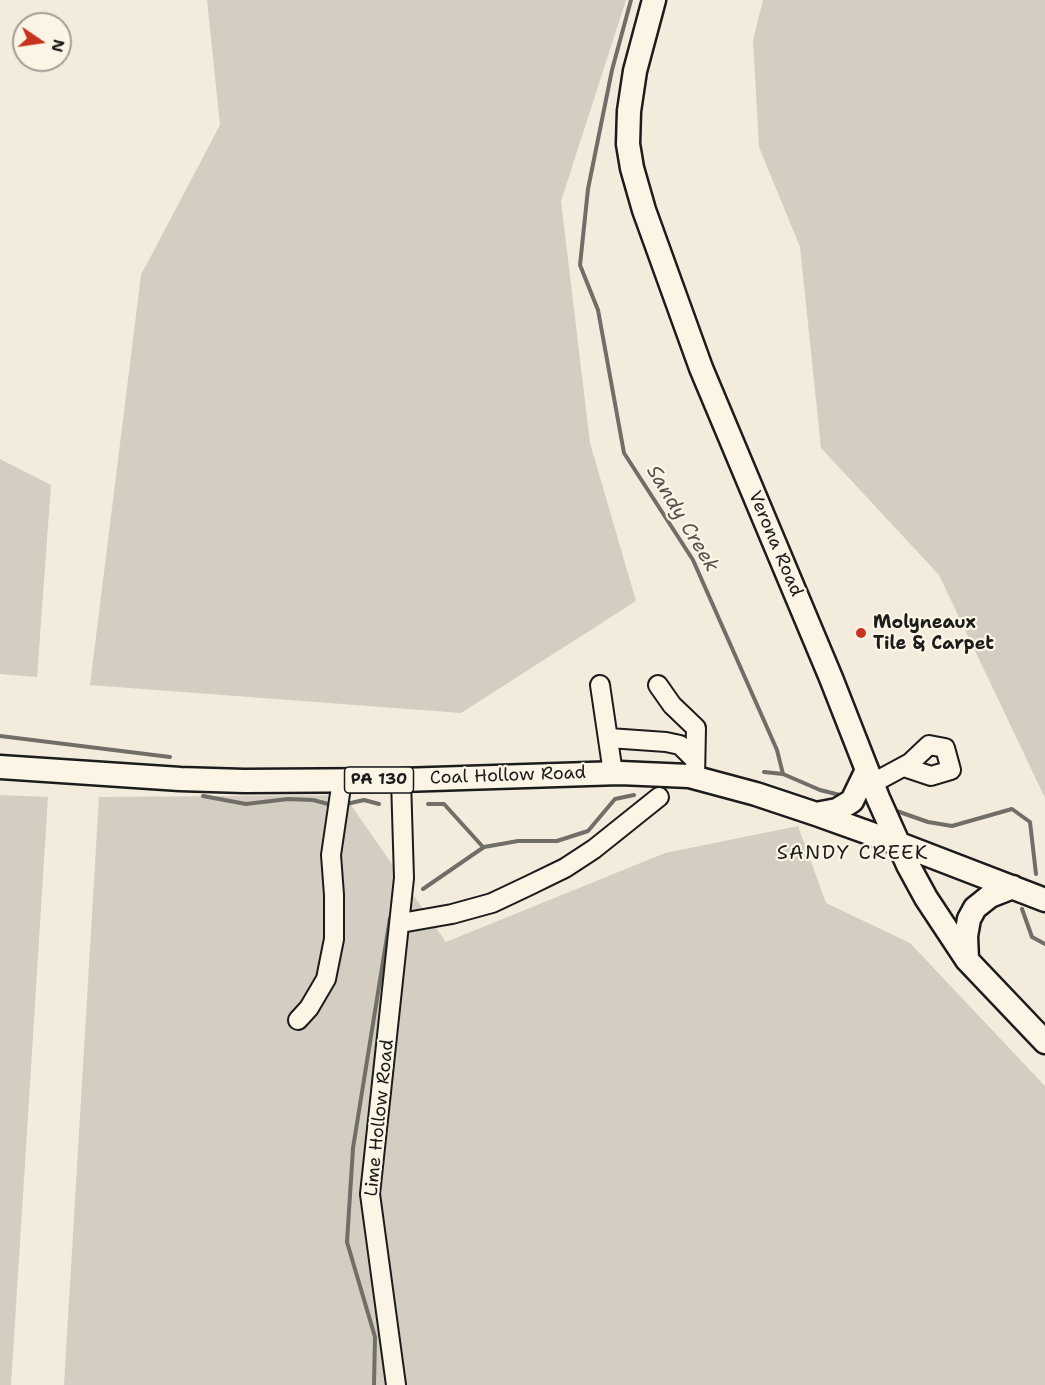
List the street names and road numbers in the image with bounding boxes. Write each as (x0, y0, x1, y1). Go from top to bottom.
street label: Verona Road (743, 488, 807, 600)
street label: Coal Hollow Road (430, 762, 586, 790)
road number: PA 130 (344, 767, 413, 793)
street label: Lime Hollow Road (361, 1038, 399, 1198)

